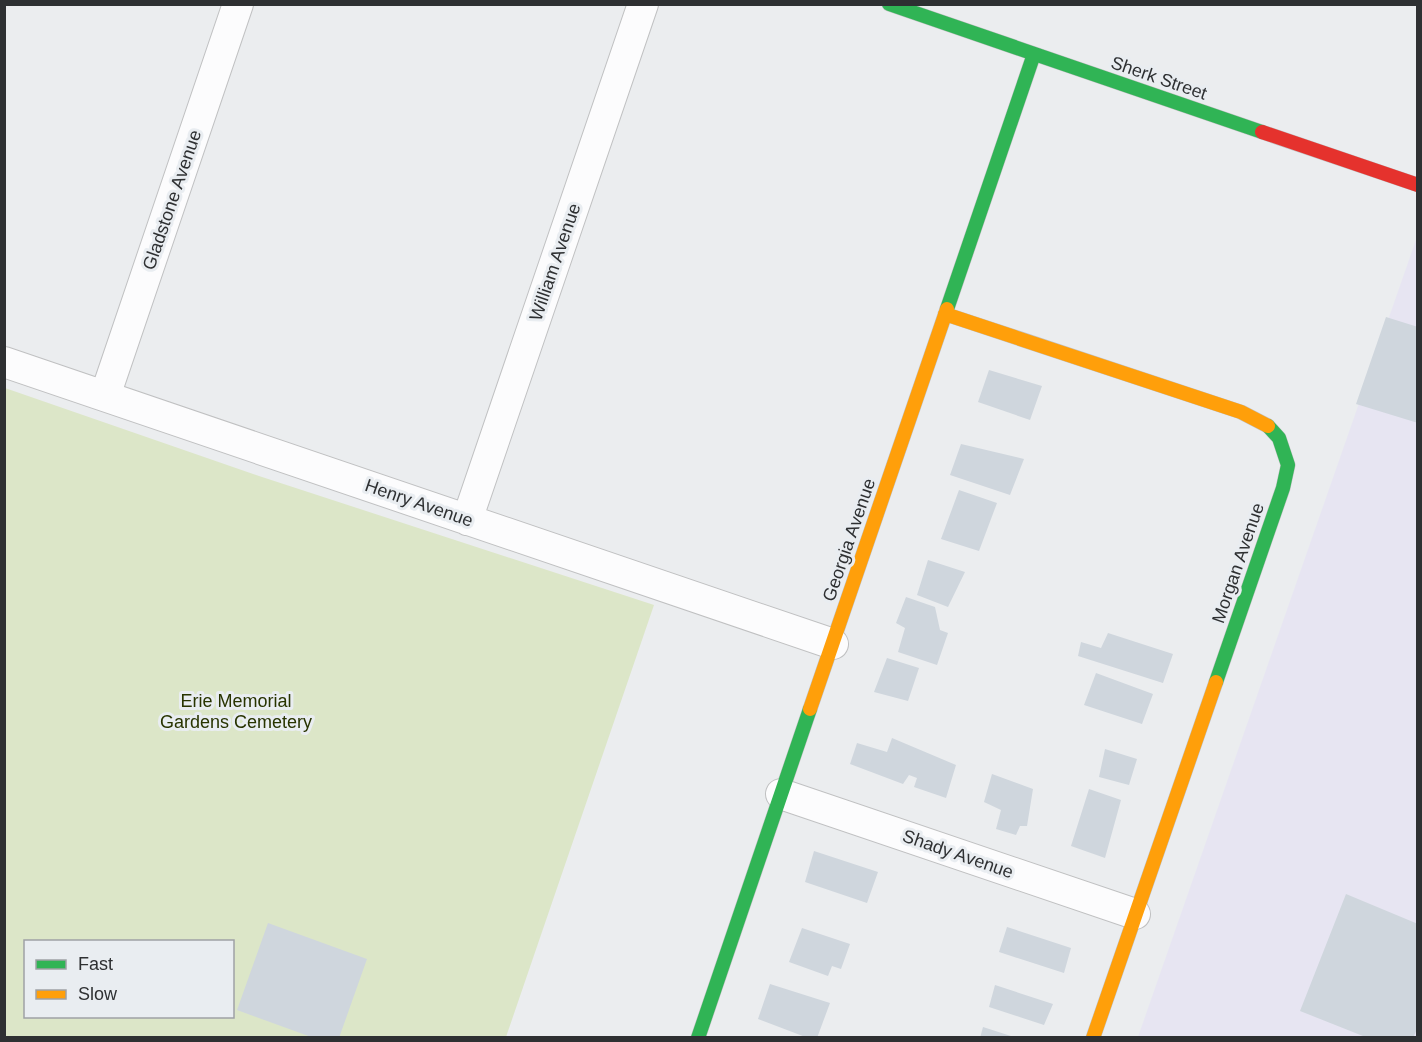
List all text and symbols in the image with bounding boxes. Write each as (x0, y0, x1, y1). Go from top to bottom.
street label: Sherk Street (1108, 52, 1210, 104)
street label: Gladstone Avenue (139, 127, 205, 273)
street label: William Avenue (526, 201, 584, 323)
street label: Henry Avenue (362, 475, 476, 531)
street label: Georgia Avenue (819, 476, 879, 604)
street label: Morgan Avenue (1208, 500, 1268, 626)
park label: Erie Memorial Gardens Cemetery (160, 691, 312, 732)
street label: Shady Avenue (900, 826, 1016, 882)
legend (24, 940, 234, 1018)
text: Fast (78, 954, 113, 974)
text: Slow (78, 984, 118, 1004)

